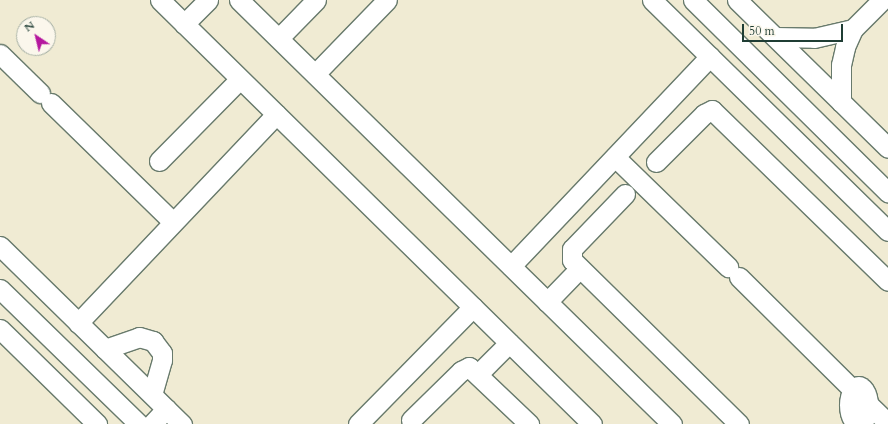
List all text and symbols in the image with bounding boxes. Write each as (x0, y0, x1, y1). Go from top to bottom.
north arrow (16, 16, 56, 56)
scale bar (744, 16, 845, 42)
text: N (21, 18, 38, 35)
text: 50 m (749, 23, 775, 39)

